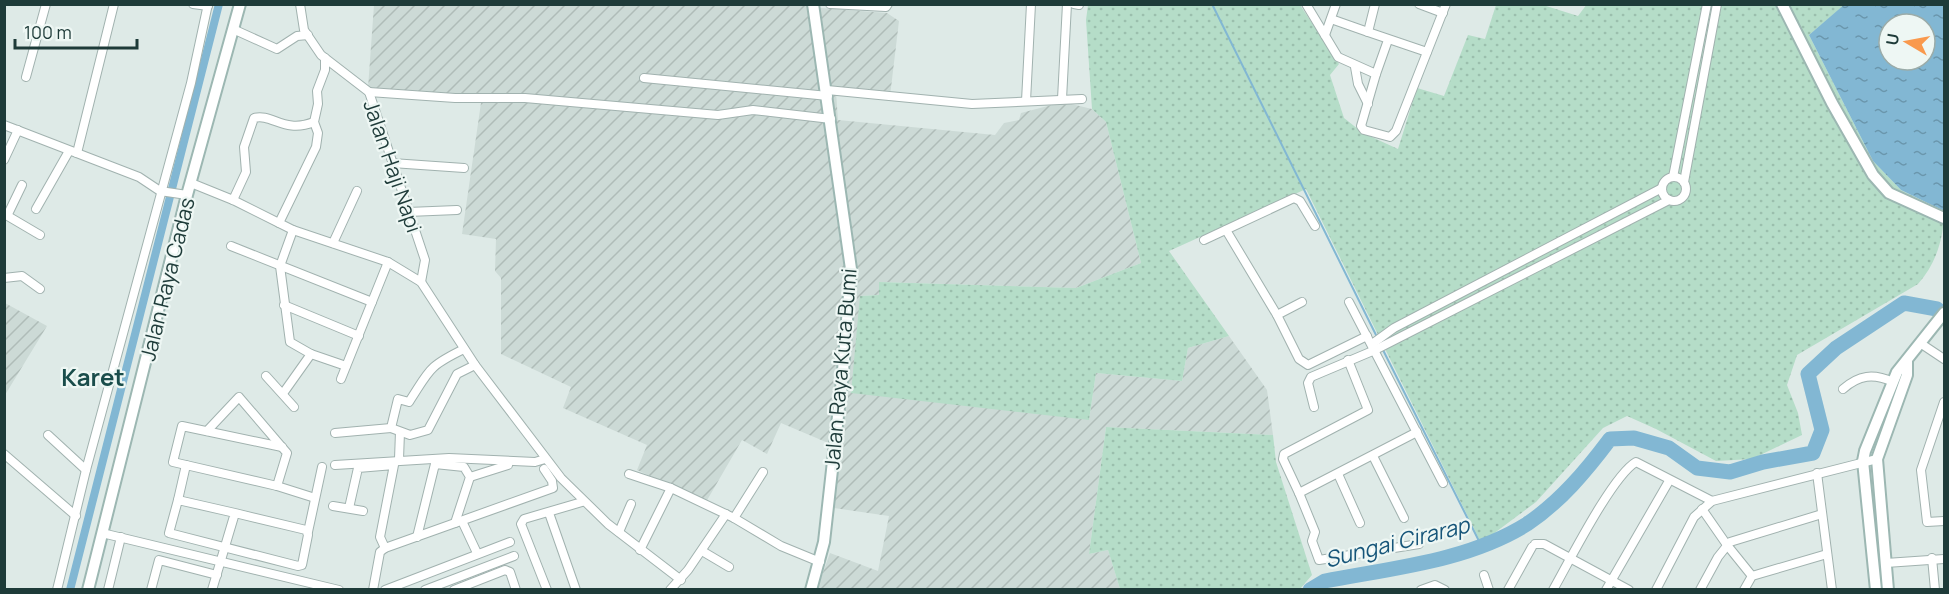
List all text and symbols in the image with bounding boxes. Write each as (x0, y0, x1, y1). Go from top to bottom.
scale bar (15, 12, 136, 50)
north arrow (1877, 12, 1937, 72)
text: 100 m (24, 20, 72, 44)
text: U (1880, 32, 1904, 47)
street label: Jalan Haji Napi (357, 96, 429, 236)
street label: Jalan Raya Cadas (133, 194, 201, 364)
street label: Jalan Raya Kuta Bumi (817, 267, 863, 471)
district label: Karet (61, 360, 125, 393)
water label: Sungai Cirarap (1322, 509, 1474, 574)

